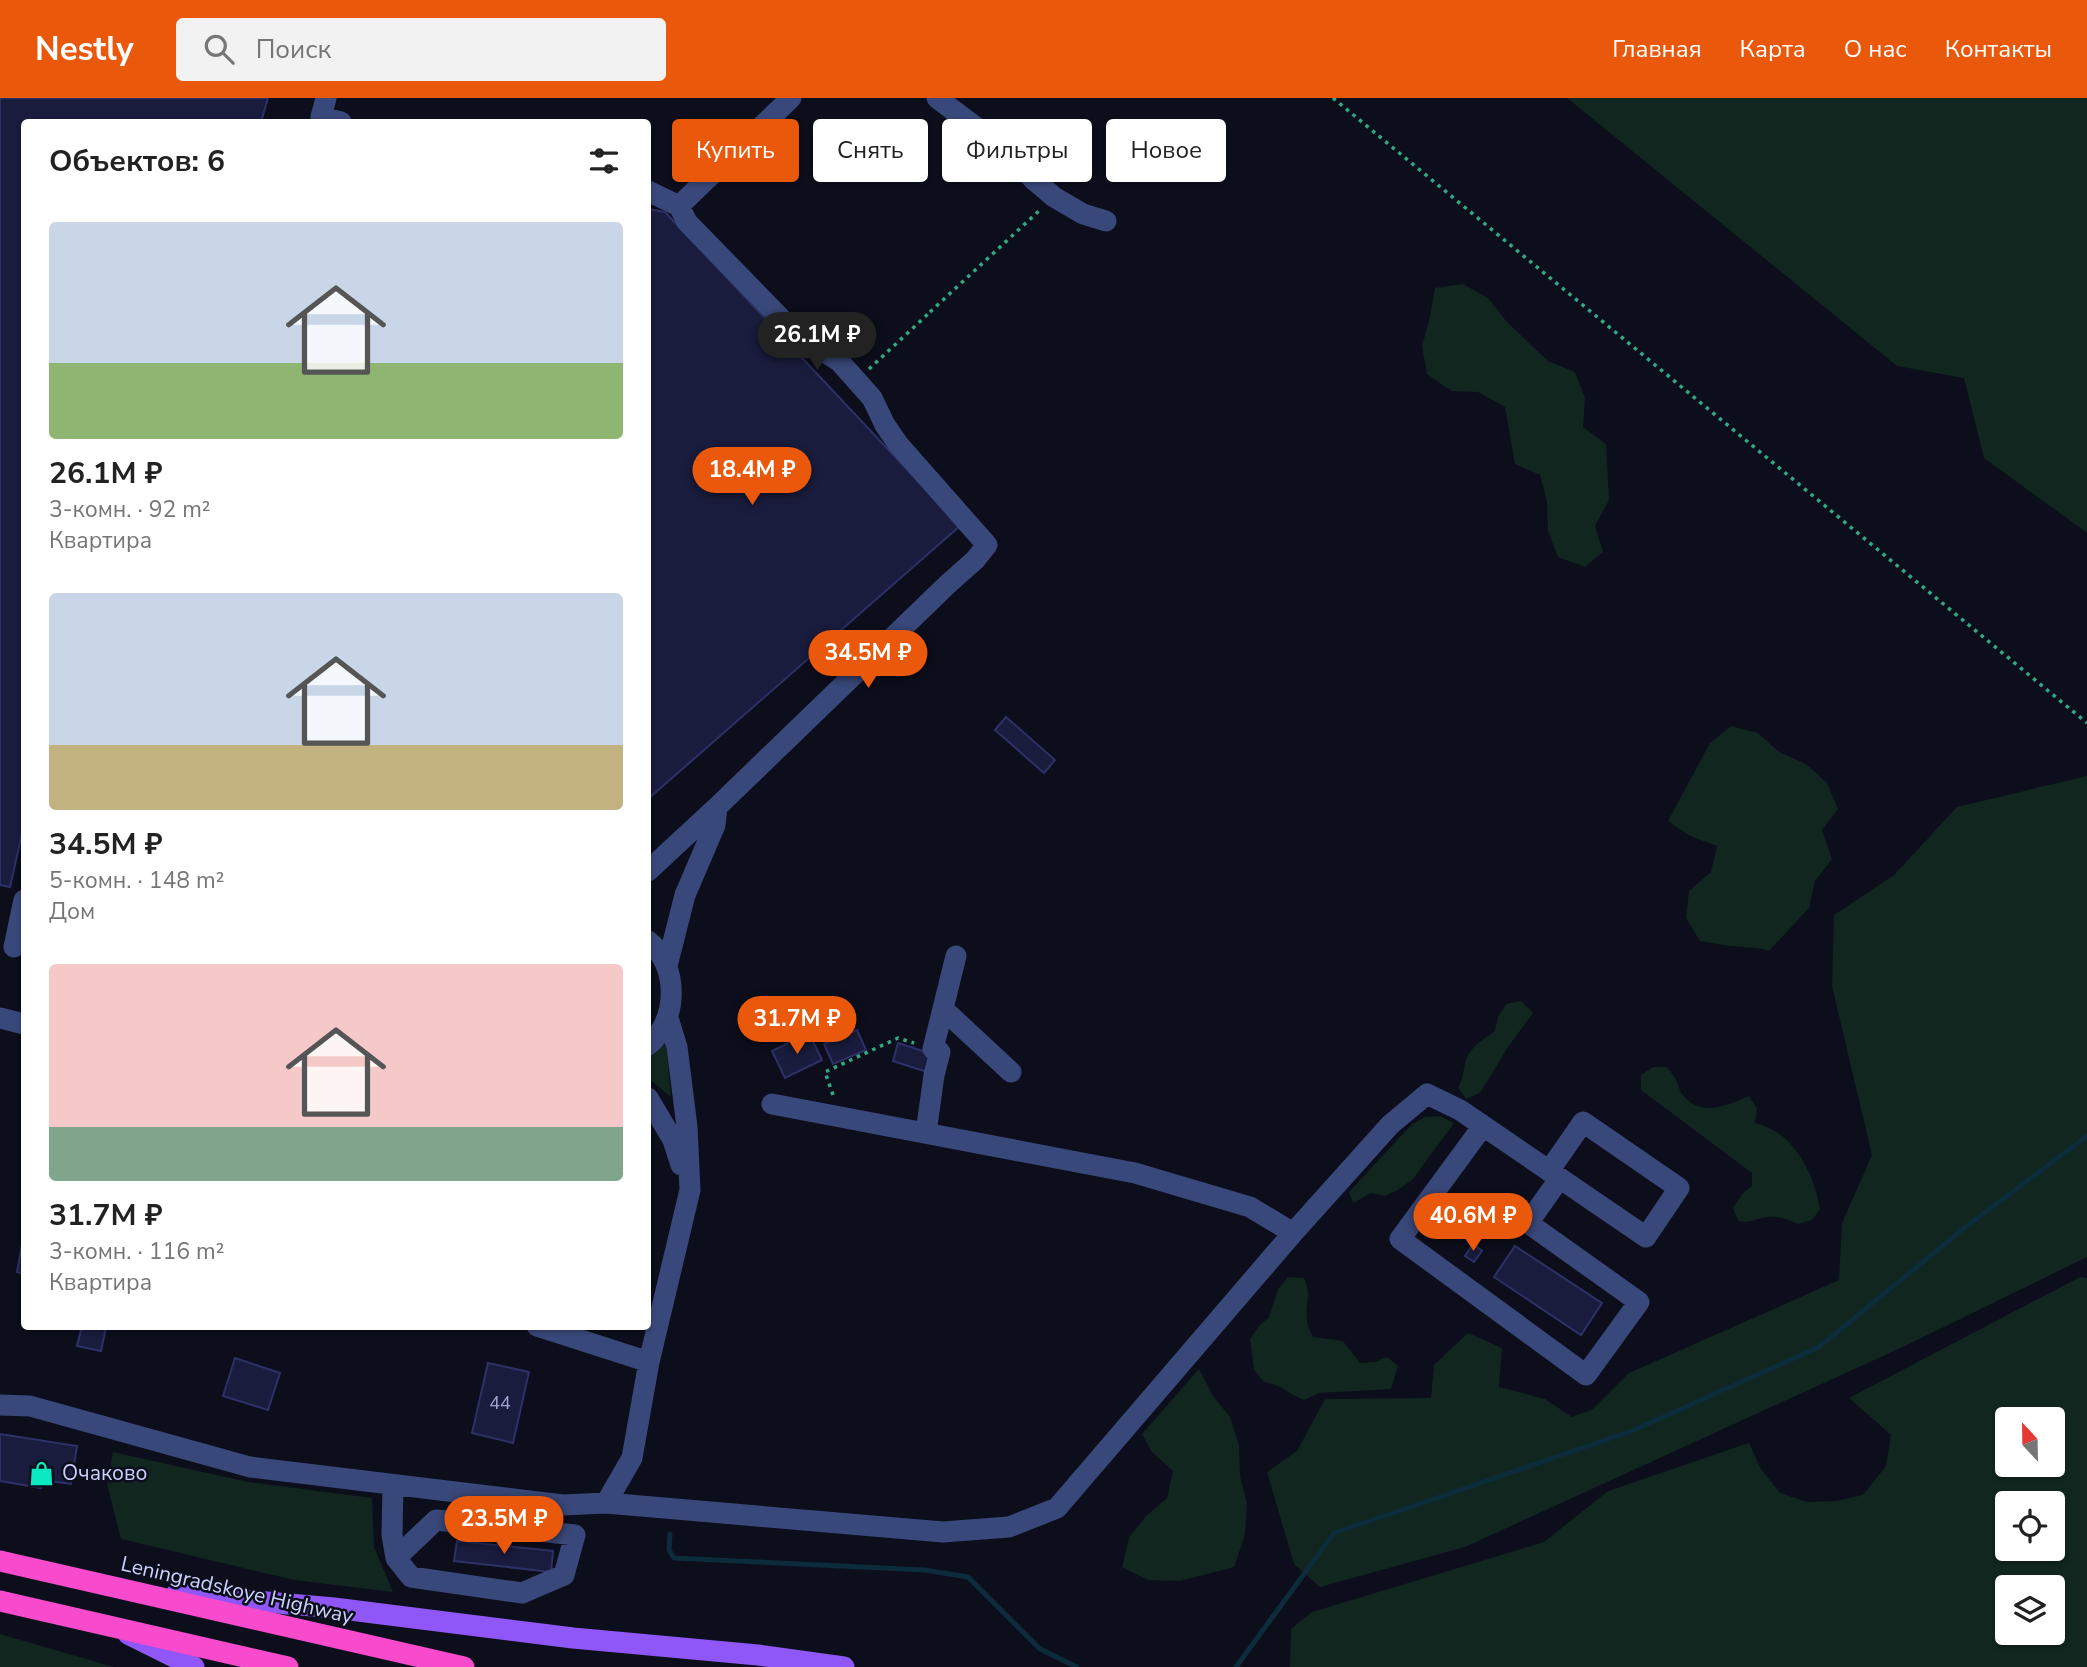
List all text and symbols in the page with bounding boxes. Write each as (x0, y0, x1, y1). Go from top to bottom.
search box (176, 18, 666, 81)
text: Nestly (35, 27, 134, 72)
icon: search (200, 30, 238, 68)
text: Поиск (256, 32, 331, 67)
text: Главная (1612, 33, 1702, 65)
text: Карта (1740, 33, 1806, 65)
text: О нас (1844, 33, 1907, 65)
text: Контакты (1945, 33, 2052, 65)
chip: Купить (672, 119, 799, 182)
chip: Снять (813, 119, 928, 182)
chip: Фильтры (942, 119, 1092, 182)
chip: Новое (1106, 119, 1226, 182)
text: Объектов: 6 (49, 141, 225, 182)
icon: filters (585, 142, 623, 180)
icon: home (273, 267, 399, 393)
pin: 26.1M ₽ (752, 313, 882, 372)
text: 26.1M ₽ (773, 319, 861, 350)
pin: 18.4M ₽ (687, 448, 817, 507)
text: 26.1M ₽ (49, 453, 163, 494)
text: 18.4M ₽ (708, 454, 796, 485)
text: 3-комн. · 92 m² (49, 494, 211, 525)
text: Квартира (49, 525, 152, 556)
pin: 34.5M ₽ (803, 630, 933, 690)
text: 34.5M ₽ (824, 637, 912, 668)
icon: home (273, 638, 399, 764)
text: 34.5M ₽ (49, 824, 163, 865)
text: 5-комн. · 148 m² (49, 865, 224, 896)
text: Дом (49, 896, 95, 927)
pin: 31.7M ₽ (732, 996, 862, 1056)
text: 31.7M ₽ (753, 1003, 841, 1034)
icon: home (273, 1009, 399, 1135)
pin: 40.6M ₽ (1408, 1194, 1538, 1253)
text: 31.7M ₽ (49, 1195, 163, 1236)
text: 40.6M ₽ (1429, 1200, 1517, 1231)
text: 3-комн. · 116 m² (49, 1236, 224, 1267)
text: Квартира (49, 1267, 152, 1298)
house number: 44 (489, 1391, 511, 1415)
north arrow (1995, 1407, 2065, 1477)
map controls (1995, 1407, 2065, 1645)
shop icon: Очаково (28, 1459, 56, 1487)
place label: Очаково (62, 1459, 147, 1487)
button: locate (1995, 1491, 2065, 1561)
pin: 23.5M ₽ (439, 1496, 569, 1556)
text: 23.5M ₽ (460, 1503, 548, 1534)
street label: Leningradskoye Highway (118, 1550, 356, 1630)
button: layers (1995, 1575, 2065, 1645)

